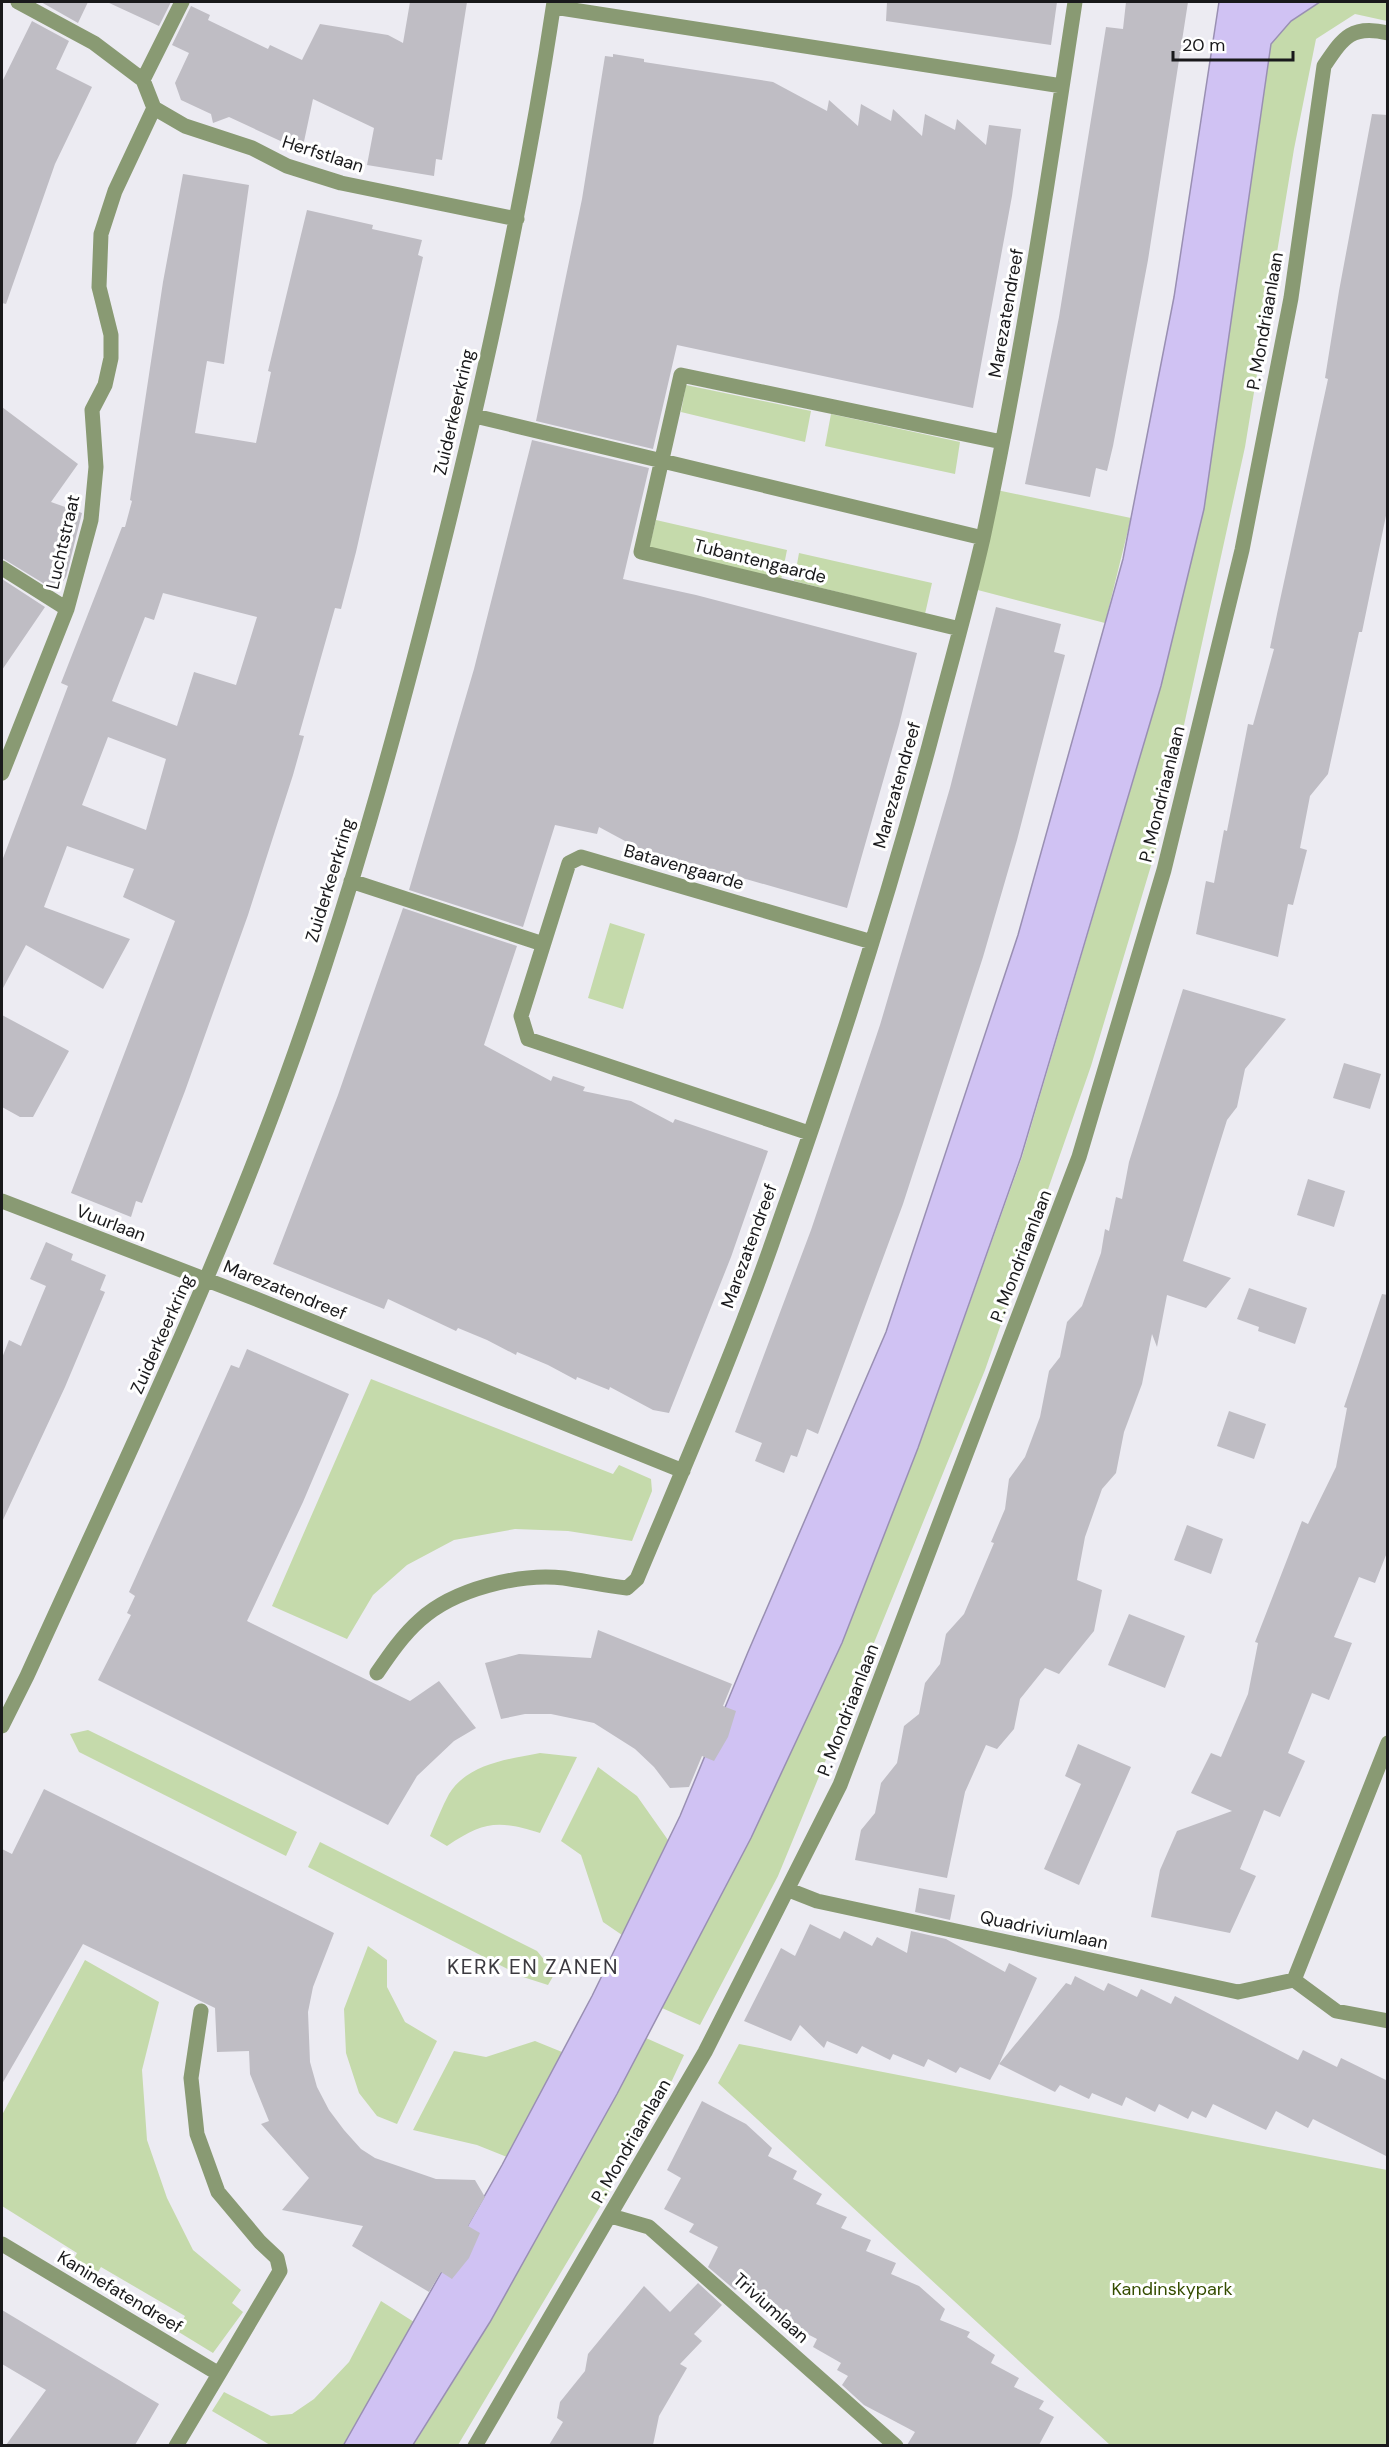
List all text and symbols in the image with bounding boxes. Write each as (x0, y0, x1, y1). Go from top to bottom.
scale bar (1173, 24, 1293, 62)
text: 20 m (1182, 33, 1225, 57)
street label: Herfstlaan (279, 130, 367, 178)
street label: Marezatendreef (983, 247, 1029, 379)
street label: P. Mondriaanlaan (1241, 250, 1289, 392)
street label: Zuiderkeerkring (428, 347, 480, 477)
street label: Luchtstraat (40, 492, 86, 592)
street label: Tubantengaarde (691, 533, 829, 589)
street label: Marezatendreef (867, 719, 927, 851)
street label: P. Mondriaanlaan (1133, 723, 1191, 865)
street label: Zuiderkeerkring (300, 815, 360, 945)
street label: Batavengaarde (621, 838, 747, 896)
street label: Marezatendreef (715, 1180, 783, 1312)
street label: P. Mondriaanlaan (985, 1186, 1057, 1326)
street label: Vuurlaan (73, 1199, 149, 1247)
street label: Marezatendreef (220, 1254, 350, 1326)
street label: Zuiderkeerkring (125, 1270, 199, 1398)
street label: P. Mondriaanlaan (812, 1640, 884, 1780)
street label: Quadriviumlaan (978, 1905, 1110, 1955)
district label: KERK EN ZANEN (447, 1953, 619, 1981)
street label: P. Mondriaanlaan (586, 2074, 676, 2208)
street label: Kaninefatendreef (53, 2245, 187, 2339)
street label: Triviumlaan (728, 2268, 814, 2348)
park label: Kandinskypark (1111, 2277, 1233, 2301)

